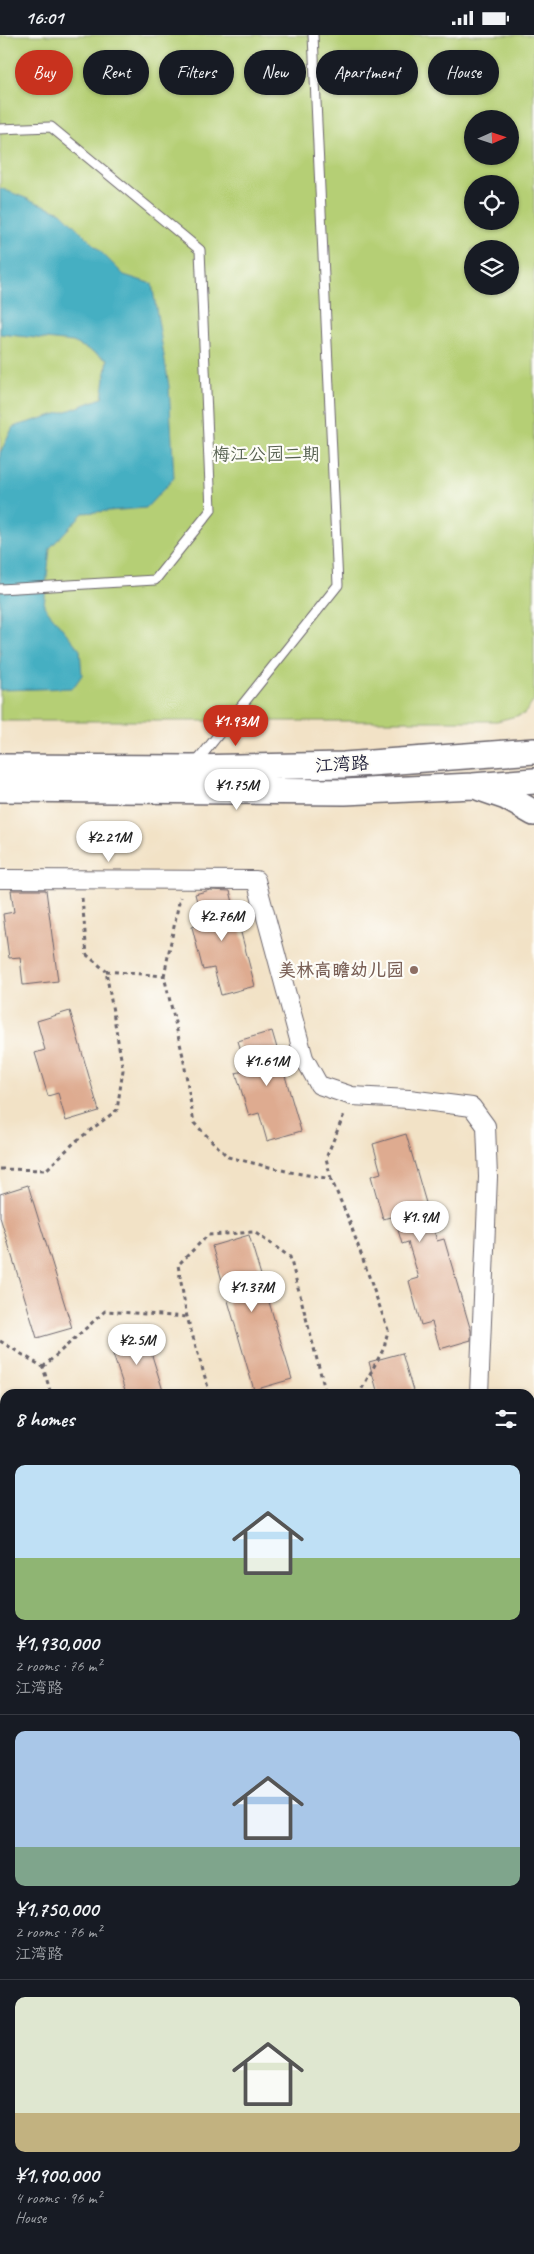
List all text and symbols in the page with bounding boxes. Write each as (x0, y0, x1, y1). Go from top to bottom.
text: 16:01 (25, 6, 63, 30)
chip: Buy (15, 50, 73, 95)
chip: Rent (83, 50, 149, 95)
chip: Filters (159, 50, 234, 95)
chip: New (244, 50, 306, 95)
chip: Apartment (316, 50, 418, 95)
chip: House (428, 50, 499, 95)
north arrow (464, 110, 519, 165)
map controls (464, 110, 519, 295)
button: locate (464, 175, 519, 230)
button: layers (464, 240, 519, 295)
park label: 梅江公园二期 (212, 443, 320, 465)
pin: ¥1.93M (195, 705, 277, 747)
text: ¥1.93M (214, 711, 258, 731)
street label: 江湾路 (314, 752, 370, 776)
pin: ¥1.75M (196, 769, 278, 811)
text: ¥1.75M (215, 775, 259, 795)
pin: ¥2.21M (68, 821, 150, 863)
text: ¥2.21M (87, 827, 131, 847)
pin: ¥2.76M (181, 899, 263, 942)
text: ¥2.76M (200, 906, 244, 926)
place label: 美林高瞻幼儿园 (278, 959, 404, 981)
marker: 美林高瞻幼儿园 (408, 964, 420, 976)
pin: ¥1.61M (226, 1045, 308, 1087)
text: ¥1.61M (245, 1051, 289, 1071)
pin: ¥1.9M (385, 1201, 455, 1243)
text: ¥1.9M (402, 1207, 438, 1227)
pin: ¥1.37M (211, 1271, 293, 1313)
text: ¥1.37M (230, 1277, 274, 1297)
pin: ¥2.5M (102, 1323, 172, 1366)
text: ¥2.5M (119, 1330, 155, 1350)
icon: filters (492, 1405, 520, 1433)
text: 8 homes (15, 1406, 74, 1432)
icon: home (223, 1498, 313, 1588)
text: ¥1,930,000 (15, 1630, 99, 1656)
text: 2 rooms · 76 m² (15, 1656, 101, 1676)
text: 江湾路 (15, 1678, 63, 1698)
icon: home (223, 1763, 313, 1853)
text: ¥1,750,000 (15, 1896, 99, 1922)
text: 2 rooms · 76 m² (15, 1922, 101, 1942)
text: 江湾路 (15, 1944, 63, 1964)
icon: home (223, 2029, 313, 2119)
text: ¥1,900,000 (15, 2162, 99, 2188)
text: 4 rooms · 96 m² (15, 2188, 101, 2208)
text: House (15, 2208, 46, 2228)

